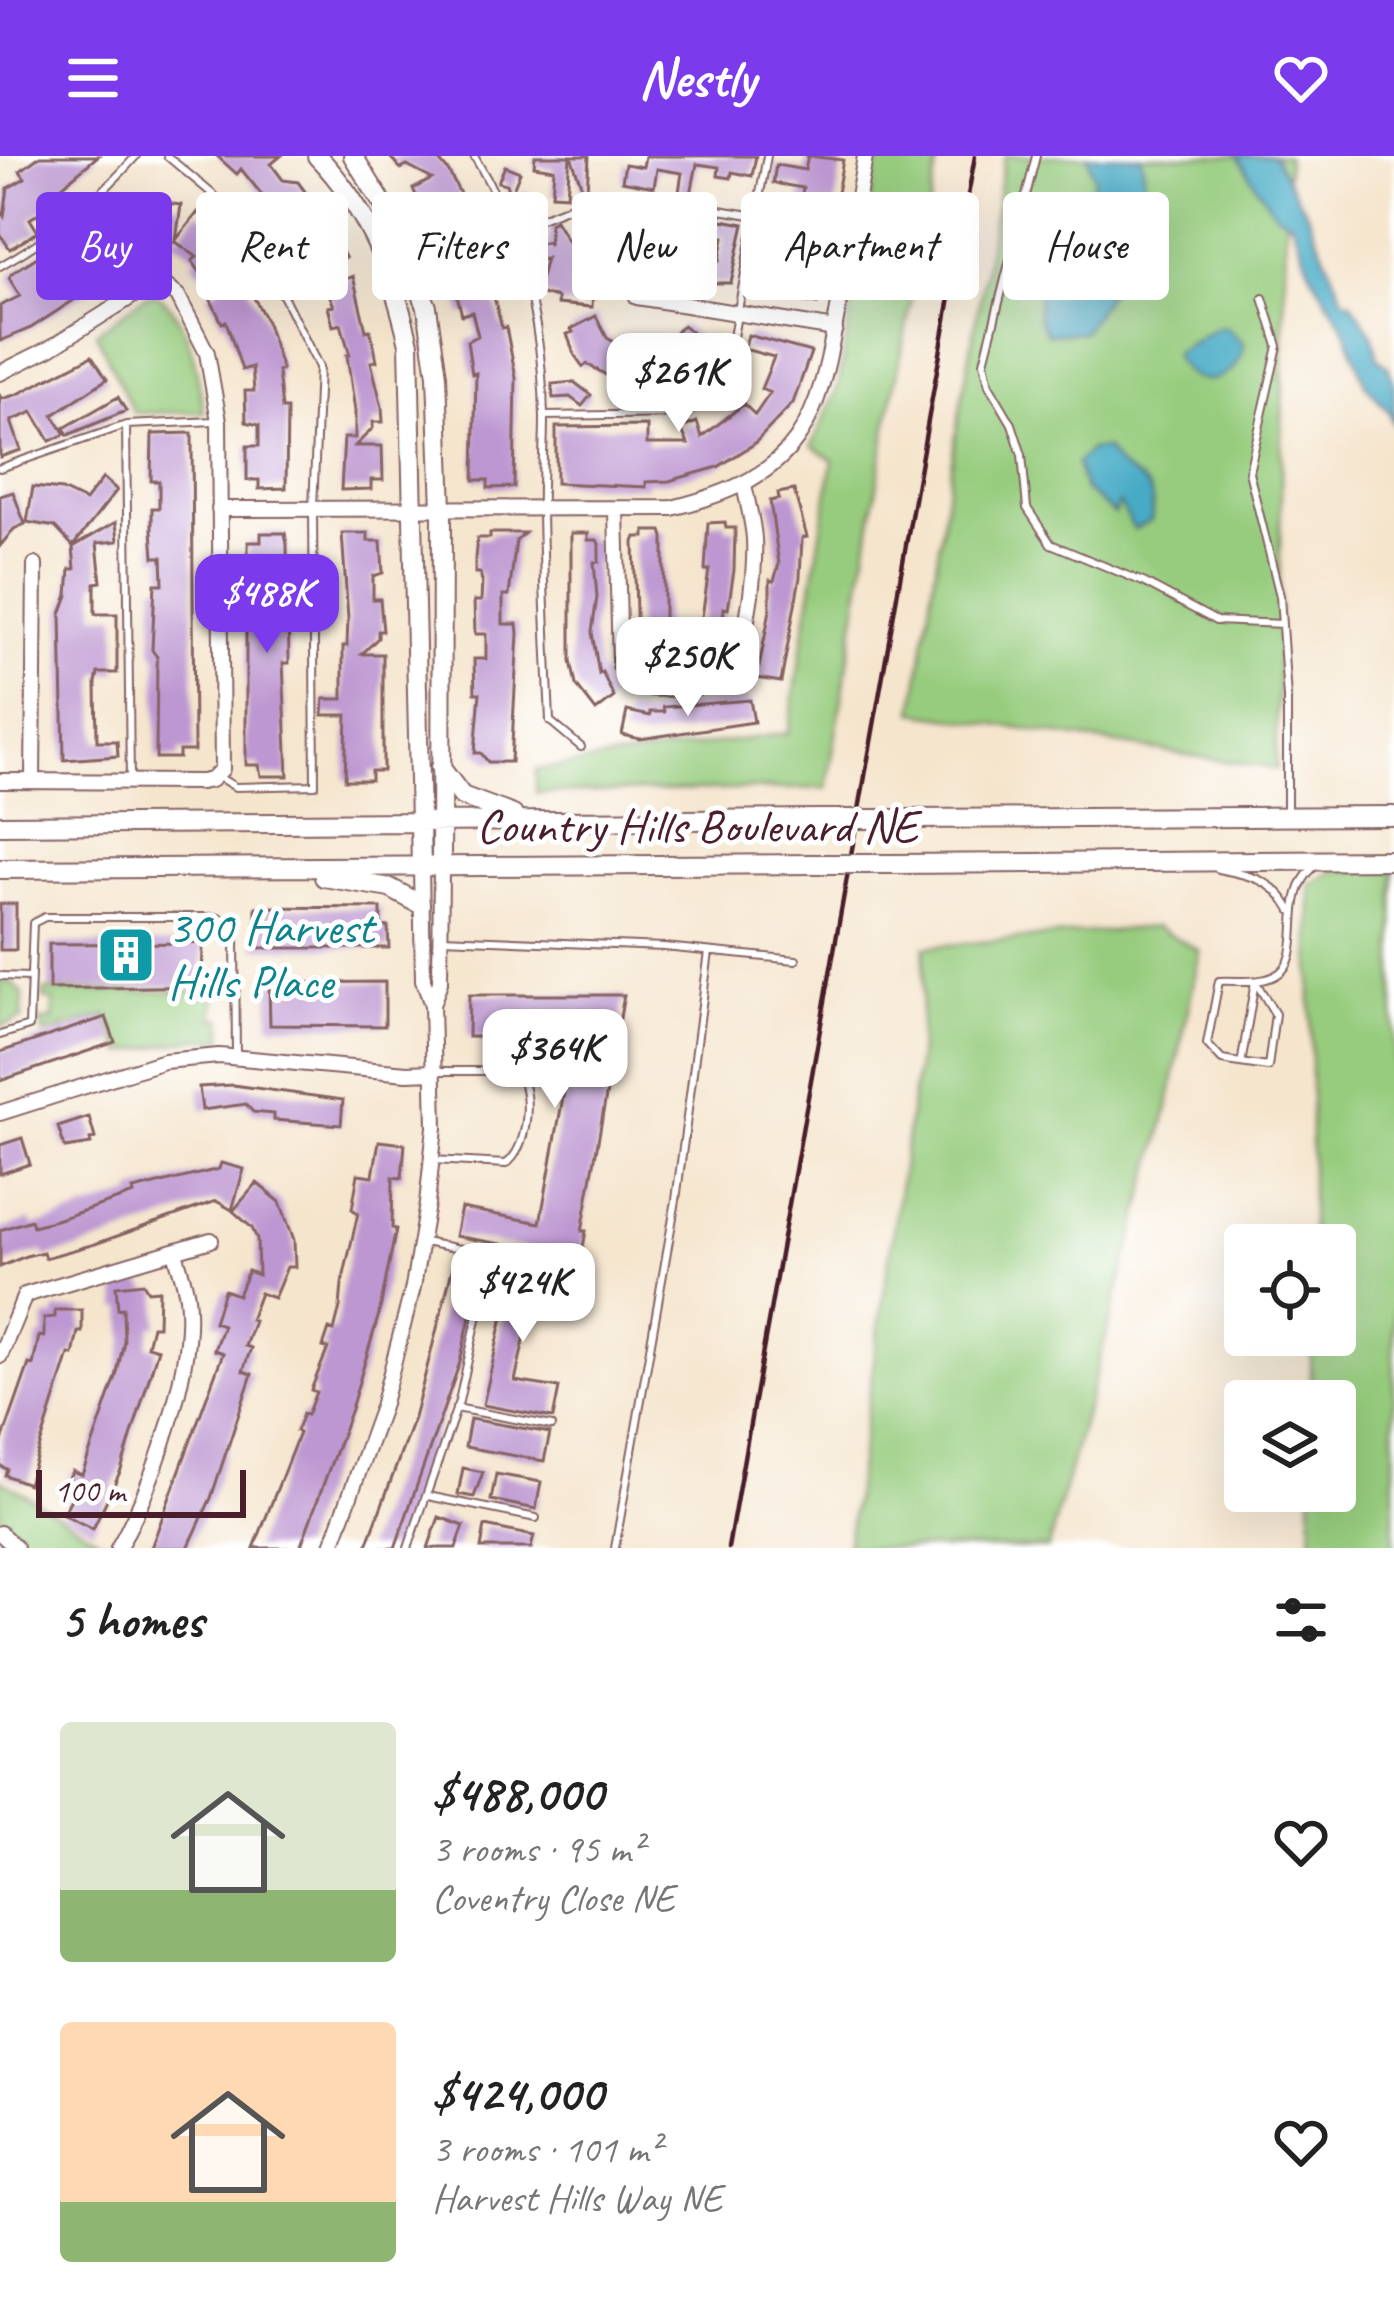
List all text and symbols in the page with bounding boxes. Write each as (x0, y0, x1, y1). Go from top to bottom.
text: Nestly (639, 44, 755, 112)
icon: menu (60, 45, 126, 111)
icon: heart (1268, 45, 1334, 111)
chip: Buy (36, 192, 172, 300)
chip: Rent (196, 192, 348, 300)
chip: Filters (372, 192, 548, 300)
chip: New (572, 192, 717, 300)
chip: Apartment (741, 192, 979, 300)
chip: House (1003, 192, 1169, 300)
pin: $261K (595, 333, 763, 435)
text: $261K (634, 347, 724, 396)
pin: $488K (183, 554, 351, 656)
text: $488K (222, 568, 312, 617)
pin: $250K (604, 617, 772, 719)
text: $250K (643, 631, 733, 680)
street label: Country Hills Boulevard NE (477, 796, 923, 856)
place label: 300 Harvest Hills Place (168, 897, 378, 1012)
building icon: 300 Harvest Hills Place (95, 924, 157, 986)
pin: $364K (471, 1009, 639, 1111)
text: $364K (510, 1023, 600, 1072)
map controls (1224, 1224, 1356, 1512)
button: locate (1224, 1224, 1356, 1356)
pin: $424K (439, 1243, 607, 1345)
text: $424K (478, 1257, 568, 1306)
button: layers (1224, 1380, 1356, 1512)
scale bar (36, 1464, 246, 1517)
text: 100 m (54, 1470, 125, 1512)
icon: filters (1268, 1587, 1334, 1653)
text: 5 homes (60, 1588, 203, 1652)
text: $488,000 (432, 1761, 603, 1825)
icon: home (156, 1770, 300, 1914)
icon: heart (1268, 1809, 1334, 1875)
text: 3 rooms · 95 m² (432, 1825, 643, 1874)
text: Coventry Close NE (432, 1874, 674, 1923)
text: $424,000 (432, 2061, 603, 2125)
icon: home (156, 2070, 300, 2214)
icon: heart (1268, 2109, 1334, 2175)
text: 3 rooms · 101 m² (432, 2125, 660, 2174)
text: Harvest Hills Way NE (432, 2174, 722, 2223)

